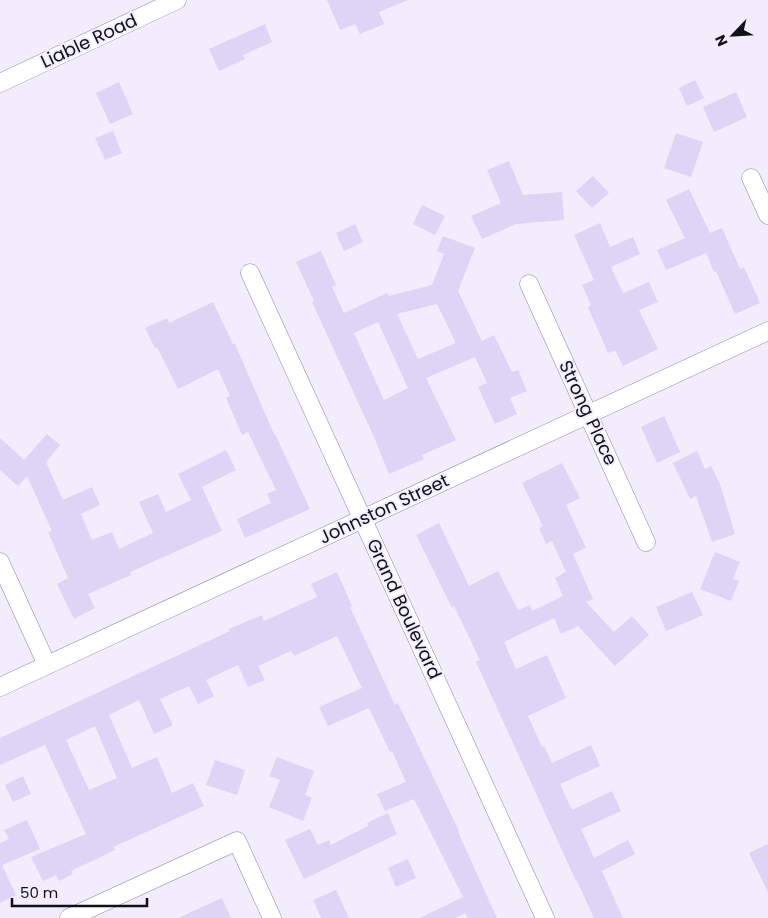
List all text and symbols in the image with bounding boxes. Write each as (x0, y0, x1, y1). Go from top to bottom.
street label: Liable Road (36, 7, 141, 74)
north arrow (708, 10, 758, 60)
text: N (710, 31, 733, 49)
street label: Strong Place (553, 356, 624, 469)
street label: Johnston Street (315, 468, 453, 550)
street label: Grand Boulevard (361, 535, 448, 683)
scale bar (12, 876, 148, 908)
text: 50 m (20, 882, 58, 903)

